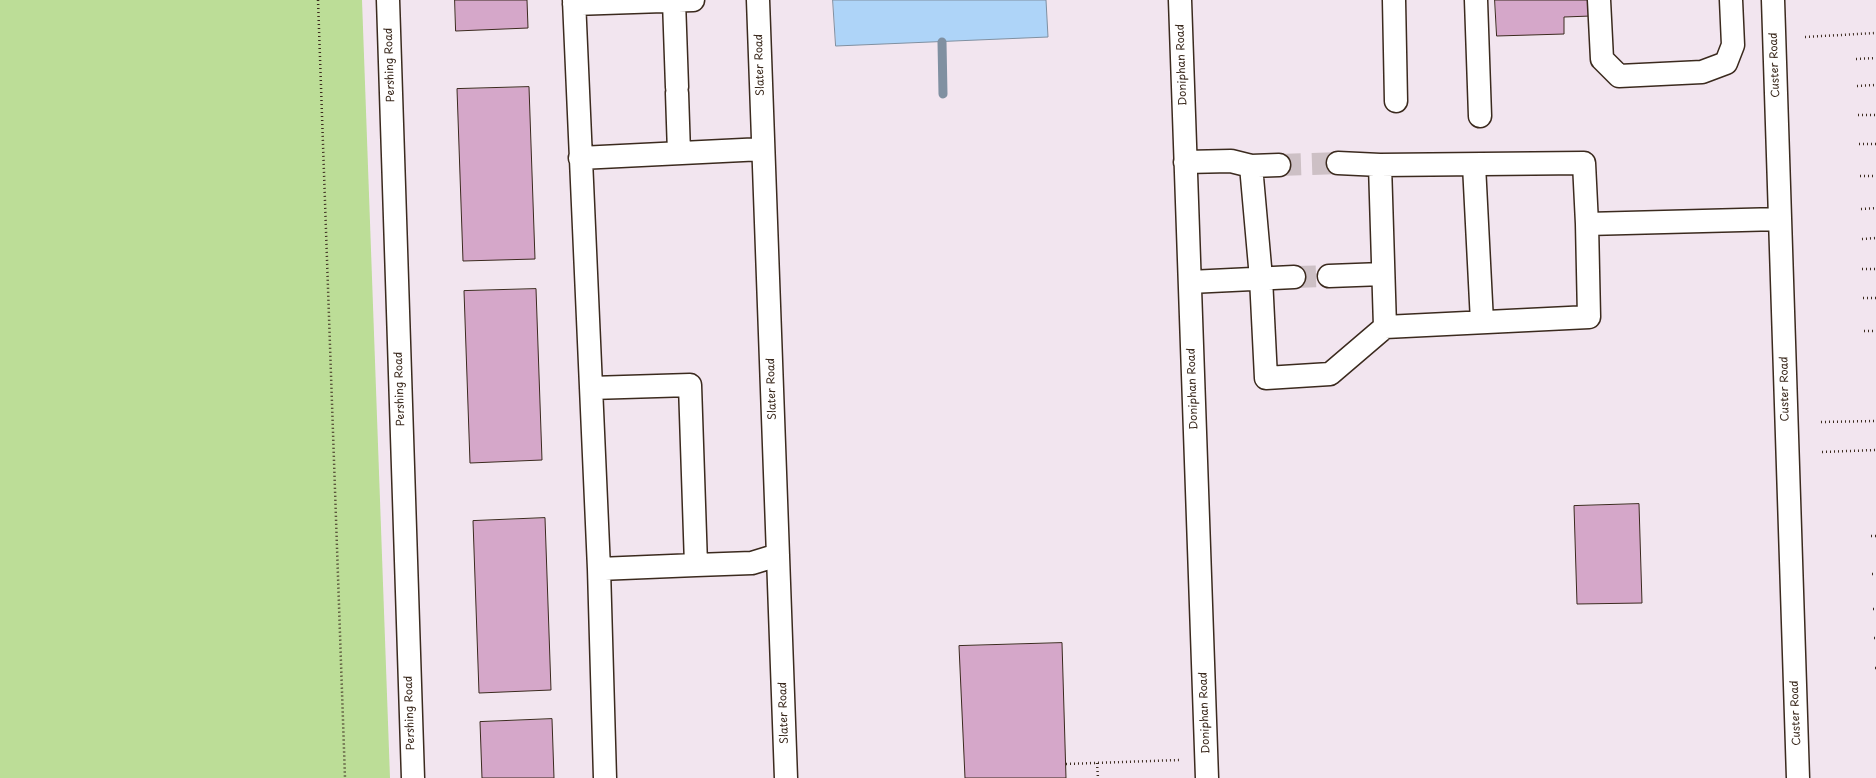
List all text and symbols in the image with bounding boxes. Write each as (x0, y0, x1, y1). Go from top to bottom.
street label: Doniphan Road (1174, 24, 1190, 106)
street label: Pershing Road (382, 27, 398, 103)
street label: Custer Road (1767, 32, 1783, 98)
street label: Slater Road (752, 34, 768, 96)
street label: Doniphan Road (1185, 348, 1201, 430)
street label: Pershing Road (392, 351, 408, 427)
street label: Custer Road (1778, 356, 1792, 422)
street label: Slater Road (764, 358, 780, 420)
street label: Doniphan Road (1197, 672, 1213, 754)
street label: Pershing Road (402, 675, 418, 751)
street label: Custer Road (1788, 680, 1804, 746)
street label: Slater Road (776, 682, 792, 744)

